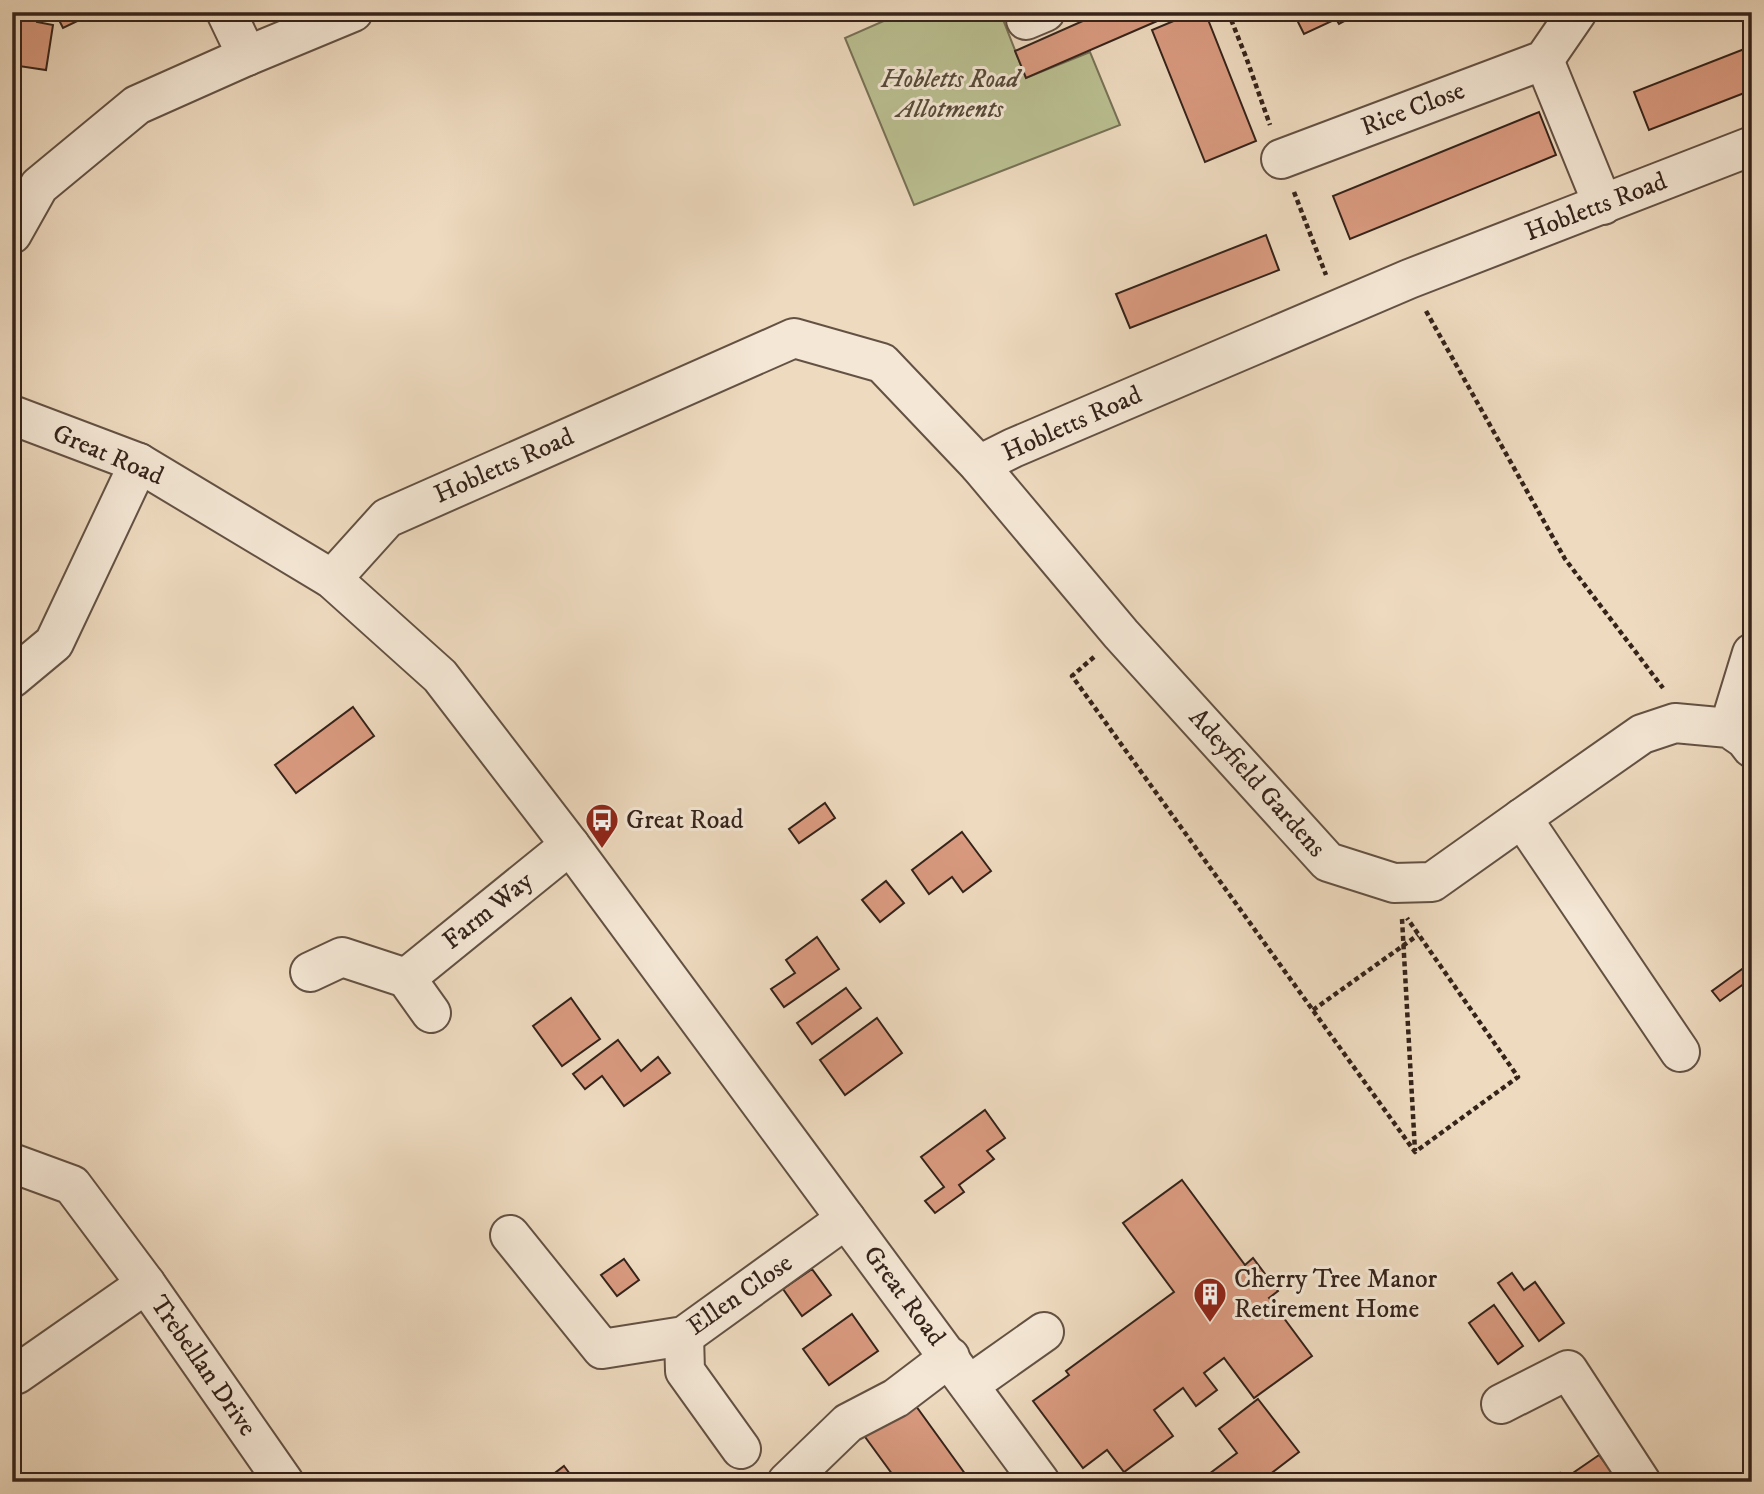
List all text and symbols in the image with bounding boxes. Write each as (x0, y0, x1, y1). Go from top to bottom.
park label: Hobletts Road Allotments (880, 63, 1023, 126)
street label: Rice Close (1356, 74, 1470, 144)
street label: Hobletts Road (1520, 165, 1672, 249)
street label: Hobletts Road (997, 379, 1147, 469)
street label: Great Road (48, 417, 169, 493)
street label: Hobletts Road (429, 421, 579, 511)
street label: Adeyfield Gardens (1181, 702, 1333, 864)
bus stop icon: Great Road (583, 801, 621, 850)
place label: Great Road (626, 804, 743, 837)
street label: Farm Way (436, 864, 540, 957)
street label: Great Road (855, 1239, 953, 1353)
street label: Ellen Close (681, 1247, 799, 1343)
place label: Cherry Tree Manor Retirement Home (1234, 1263, 1438, 1326)
building icon: Cherry Tree Manor Retirement Home (1191, 1275, 1229, 1324)
street label: Trebellan Drive (142, 1289, 264, 1443)

